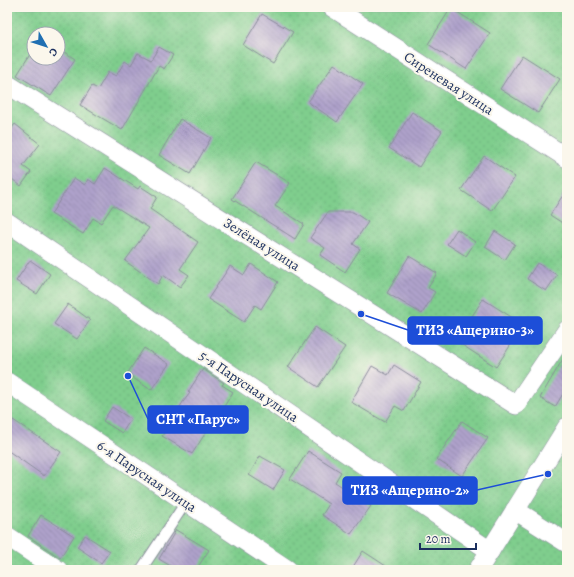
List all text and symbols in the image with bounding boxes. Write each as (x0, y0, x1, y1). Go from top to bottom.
north arrow (26, 26, 66, 66)
text: С (45, 45, 61, 60)
street label: Сиреневая улица (400, 47, 498, 120)
street label: Зелёная улица (220, 213, 304, 276)
callout: ТИЗ «Ащерино-3» (408, 317, 542, 344)
text: ТИЗ «Ащерино-3» (416, 320, 534, 340)
street label: 5-я Парусная улица (195, 346, 303, 427)
callout: СНТ «Парус» (148, 406, 248, 433)
text: СНТ «Парус» (156, 409, 240, 429)
street label: 6-я Парусная улица (93, 436, 201, 517)
callout: ТИЗ «Ащерино-2» (343, 477, 477, 504)
text: ТИЗ «Ащерино-2» (351, 480, 470, 500)
scale bar (420, 525, 476, 551)
text: 20 m (426, 531, 450, 547)

